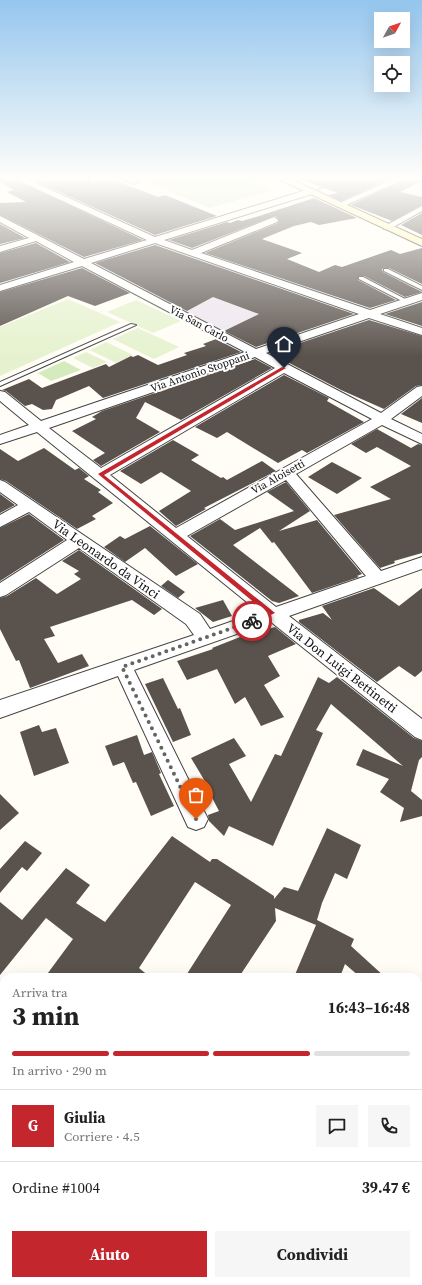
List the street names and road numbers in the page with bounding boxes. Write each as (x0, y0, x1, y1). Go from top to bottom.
street label: Via San Carlo (167, 302, 231, 346)
street label: Via Antonio Stoppani (148, 348, 252, 396)
street label: Via Aloisetti (248, 456, 308, 498)
street label: Via Leonardo da Vinci (49, 515, 163, 603)
street label: Via Don Luigi Bettinetti (283, 619, 401, 717)

